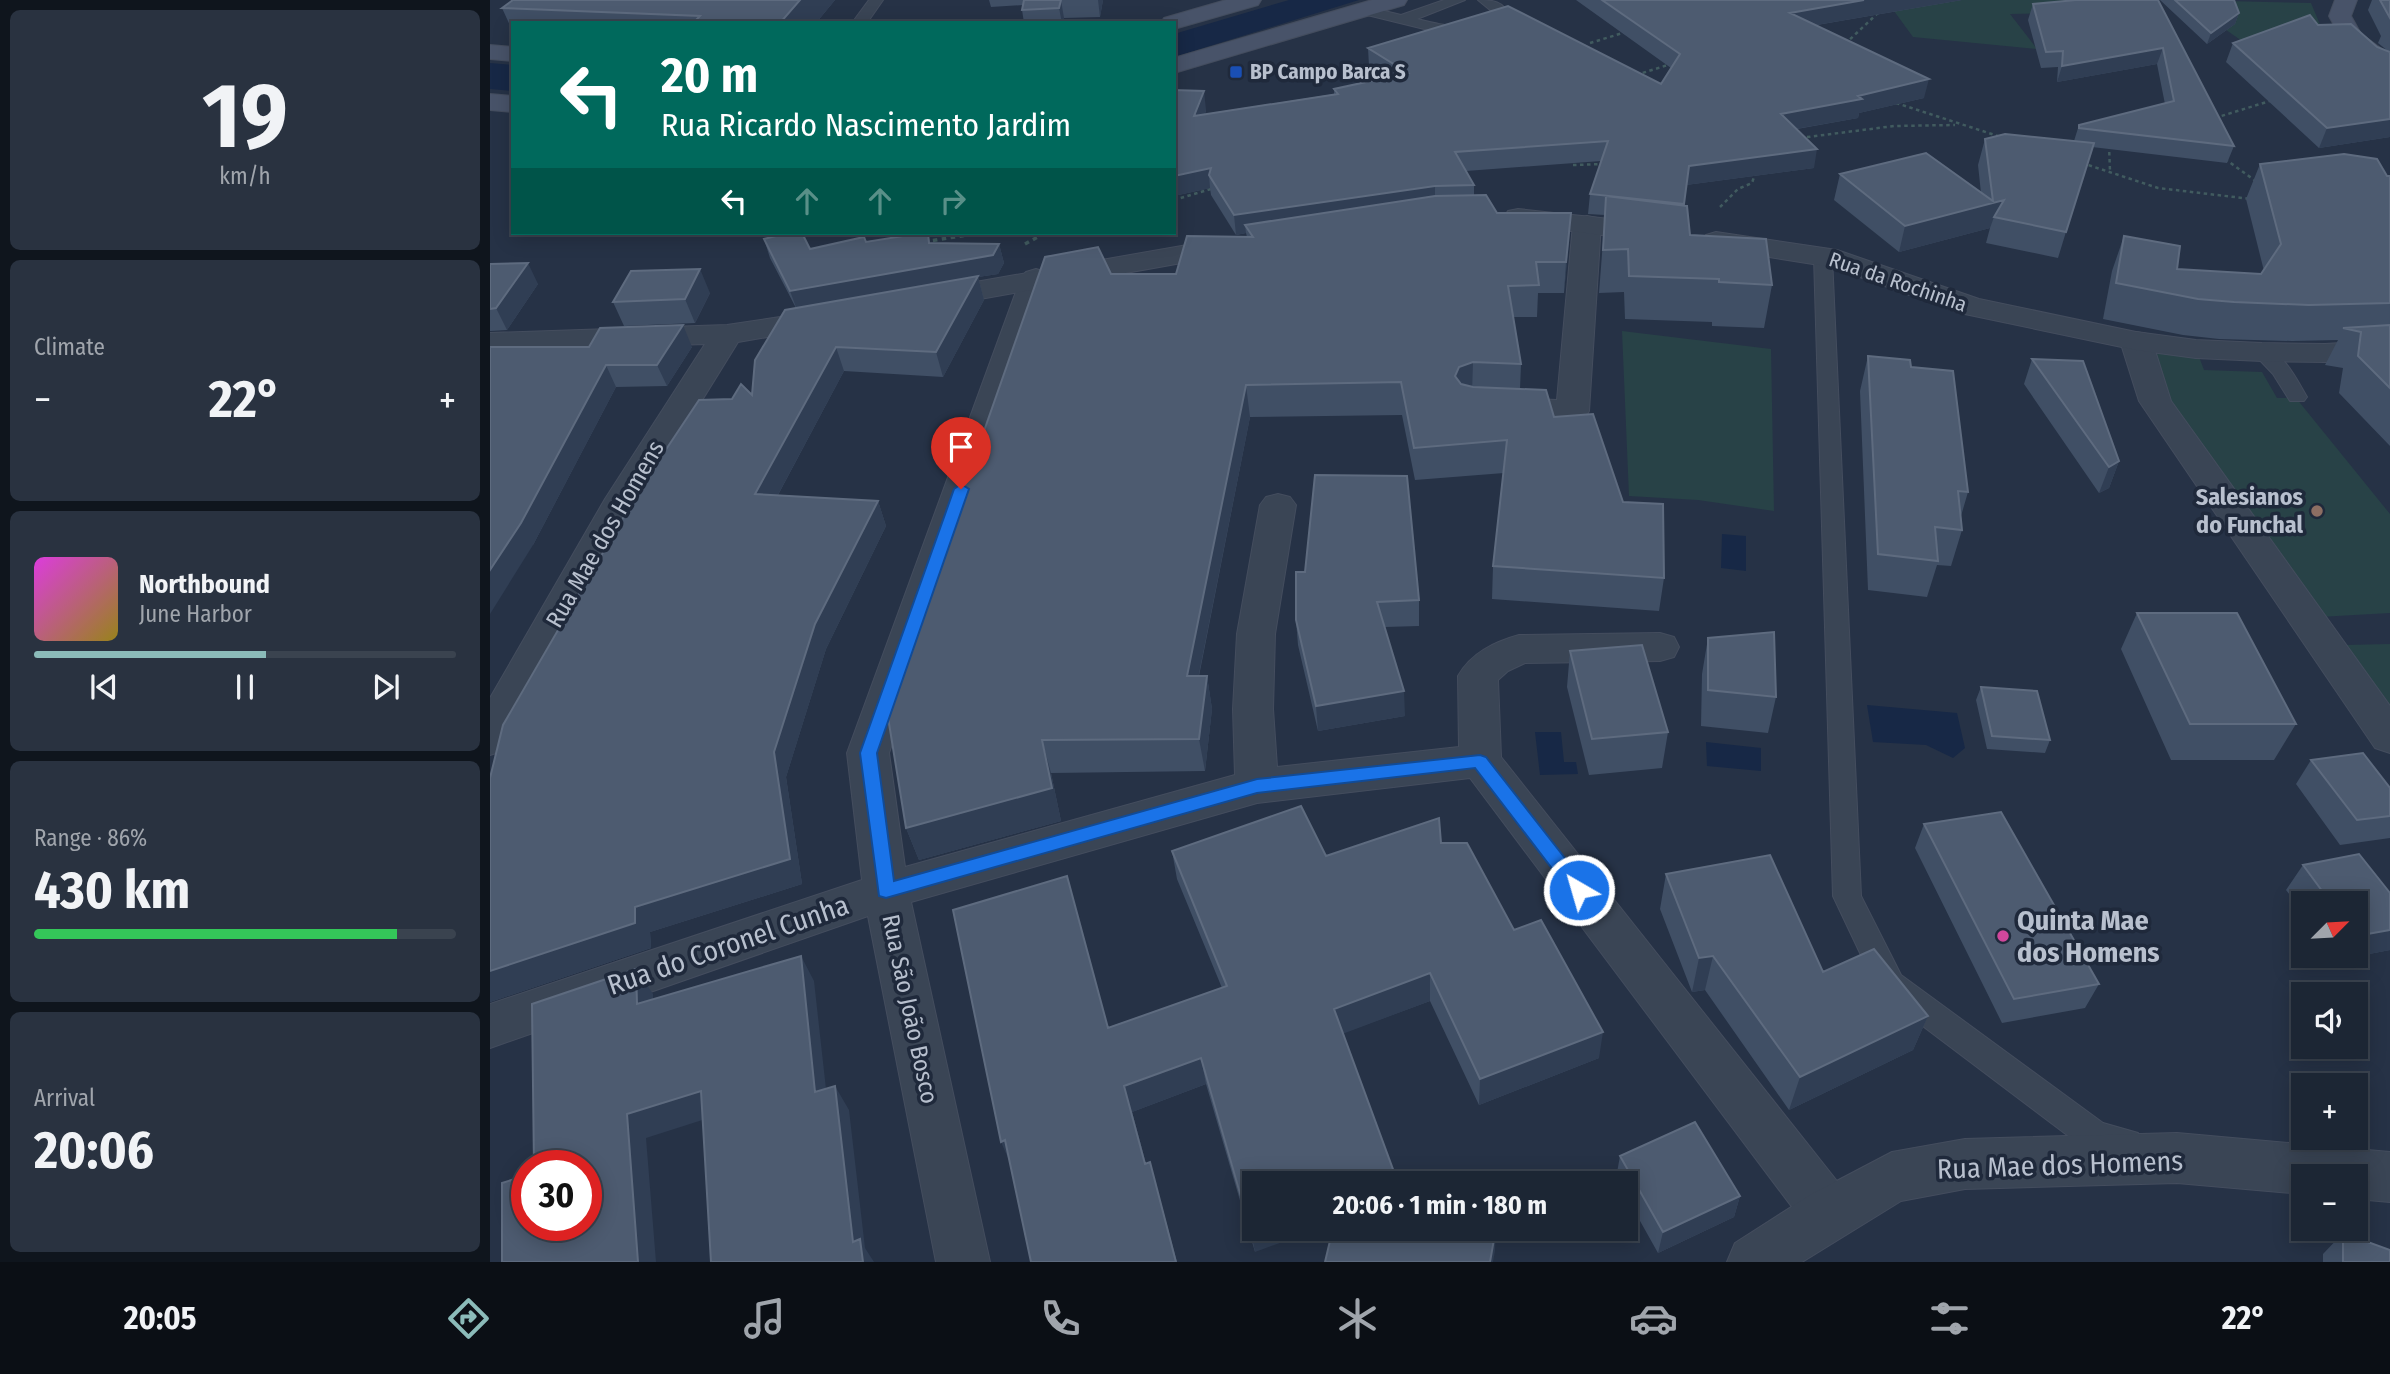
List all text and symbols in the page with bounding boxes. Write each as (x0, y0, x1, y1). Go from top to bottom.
text: 20 m (661, 46, 758, 105)
icon: left (546, 49, 637, 140)
place label: BP Campo Barca S (1250, 59, 1406, 85)
text: 19 (202, 62, 288, 171)
marker: BP Campo Barca S (1228, 64, 1244, 80)
text: Rua Ricardo Nascimento Jardim (661, 106, 1071, 144)
text: km/h (219, 162, 271, 190)
icon: left (715, 182, 753, 220)
icon: ahead (788, 182, 826, 220)
icon: ahead (861, 182, 899, 220)
icon: right (934, 182, 972, 220)
street label: Rua da Rochinha (1826, 246, 1970, 318)
text: Climate (34, 333, 105, 361)
text: 22° (209, 368, 281, 431)
text: − (34, 377, 51, 423)
text: + (439, 377, 456, 423)
pin (931, 417, 991, 489)
icon: arrive (942, 428, 980, 466)
street label: Rua Mae dos Homens (540, 436, 670, 632)
place label: Salesianos do Funchal (2196, 483, 2303, 539)
marker: Salesianos do Funchal (2309, 503, 2325, 519)
text: Northbound (139, 569, 270, 600)
text: June Harbor (139, 600, 252, 628)
icon: previous (85, 668, 123, 706)
icon: pause (226, 668, 264, 706)
icon: next (367, 668, 405, 706)
text: Range · 86% (34, 824, 147, 852)
position arrow (1542, 853, 1616, 927)
text: 430 km (34, 859, 190, 922)
street label: Rua do Coronel Cunha (603, 888, 853, 1002)
north arrow (2291, 891, 2368, 968)
map controls (2291, 891, 2368, 1241)
place label: Quinta Mae dos Homens (2017, 904, 2160, 969)
street label: Rua São João Bosco (876, 912, 944, 1106)
marker: Quinta Mae dos Homens (1995, 928, 2011, 944)
button: sound (2291, 982, 2368, 1059)
button: + (2291, 1073, 2368, 1150)
text: Arrival (34, 1084, 95, 1112)
text: 20:06 (34, 1119, 154, 1182)
street label: Rua Mae dos Homens (1936, 1144, 2184, 1186)
speed limit sign: 30 (511, 1150, 602, 1241)
button: − (2291, 1164, 2368, 1241)
text: 20:06 · 1 min · 180 m (1333, 1190, 1547, 1221)
icon: directions (444, 1294, 493, 1343)
icon: music (740, 1294, 789, 1343)
icon: phone (1036, 1294, 1085, 1343)
icon: climate (1333, 1294, 1382, 1343)
icon: car (1629, 1294, 1678, 1343)
icon: filters (1925, 1294, 1974, 1343)
text: 20:05 (124, 1299, 196, 1337)
text: 22° (2222, 1299, 2266, 1337)

